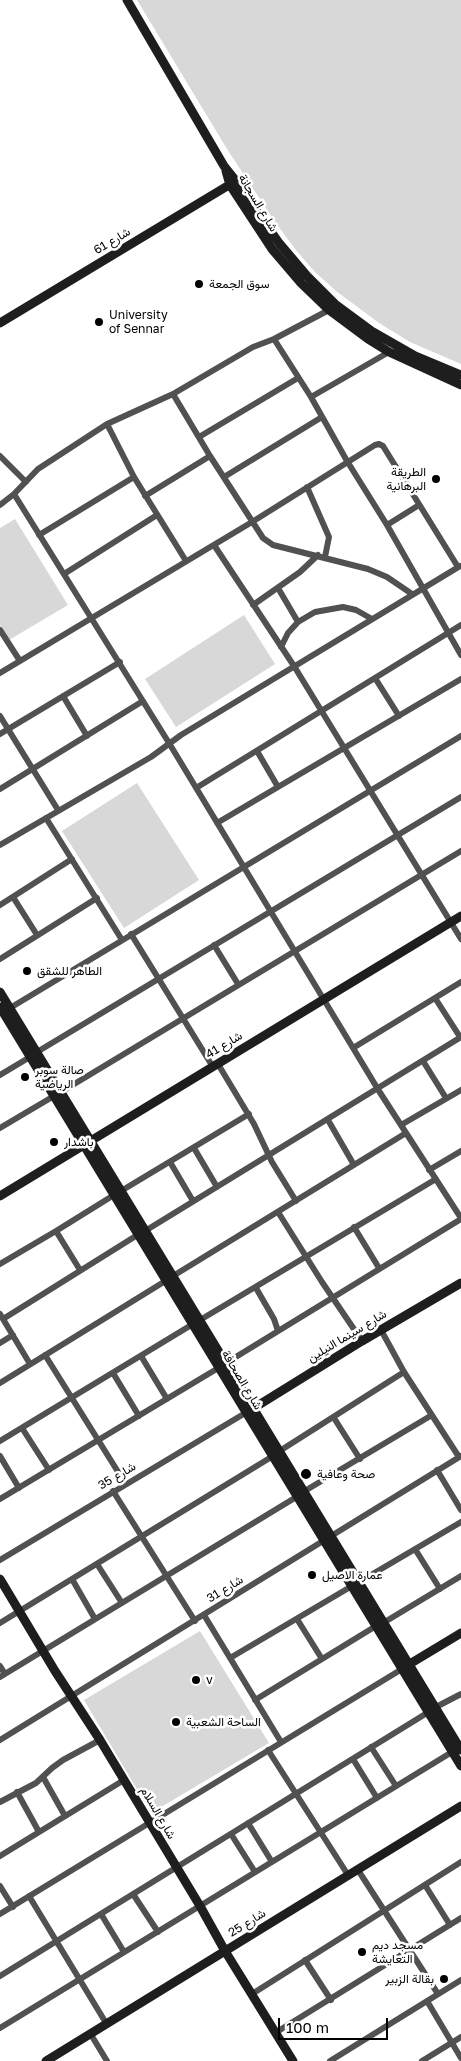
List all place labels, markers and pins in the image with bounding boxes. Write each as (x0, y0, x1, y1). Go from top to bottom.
place label: سوق الجمعة (209, 277, 269, 291)
marker: سوق الجمعة (193, 278, 205, 290)
place label: University of Sennar (109, 308, 168, 336)
marker: University of Sennar (93, 316, 105, 328)
place label: الطريقة البرهانية (386, 465, 426, 493)
marker: الطريقة البرهانية (430, 473, 442, 485)
place label: الطاهر للشقق (37, 964, 102, 978)
marker: الطاهر للشقق (21, 965, 33, 977)
place label: صالة سوبر الرياضية (35, 1063, 84, 1091)
marker: صالة سوبر الرياضية (19, 1071, 31, 1083)
place label: باشدار (64, 1135, 93, 1149)
marker: باشدار (48, 1136, 60, 1148)
marker: صحة وعافية (299, 1467, 313, 1481)
place label: صحة وعافية (317, 1467, 375, 1481)
place label: عمارة الاصيل (322, 1568, 382, 1582)
marker: عمارة الاصيل (306, 1569, 318, 1581)
place label: v (206, 1673, 213, 1687)
marker: v (190, 1674, 202, 1686)
place label: الساحة الشعبية (186, 1715, 261, 1729)
marker: الساحة الشعبية (170, 1716, 182, 1728)
place label: مسجد ديم التعايشة (372, 1938, 423, 1966)
marker: مسجد ديم التعايشة (356, 1946, 368, 1958)
place label: بقالة الزبير (385, 1972, 434, 1986)
marker: بقالة الزبير (438, 1973, 450, 1985)

